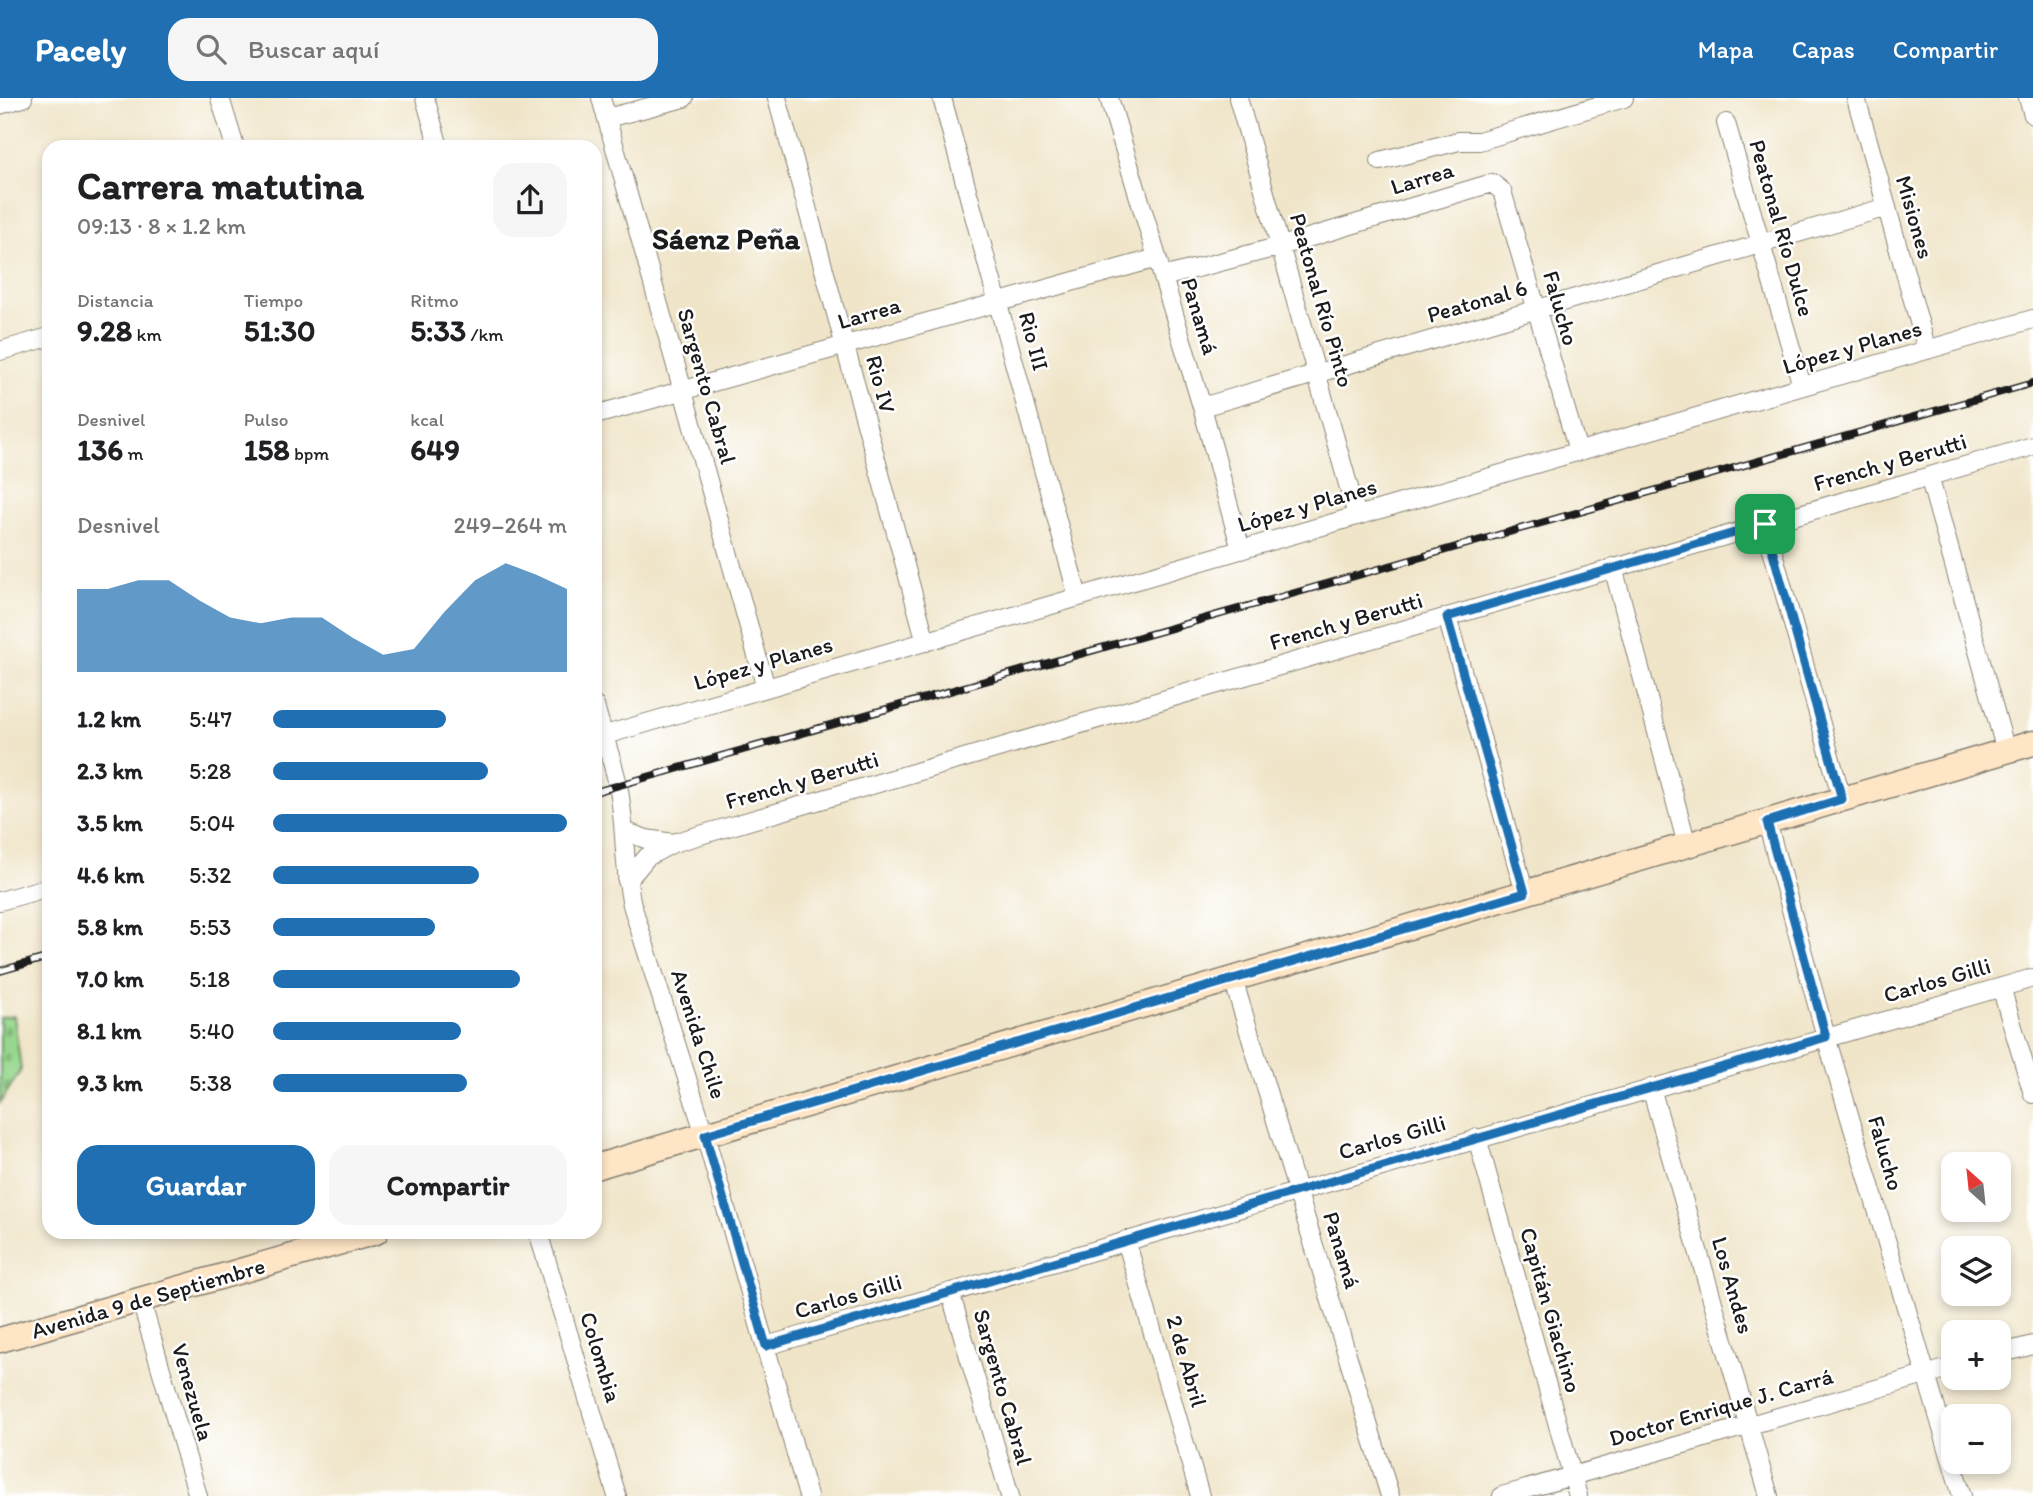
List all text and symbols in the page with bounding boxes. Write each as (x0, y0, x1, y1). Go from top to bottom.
search box (168, 18, 658, 81)
text: Pacely (35, 30, 126, 69)
icon: search (192, 30, 230, 68)
text: Buscar aquí (248, 33, 379, 65)
text: Mapa (1698, 35, 1754, 64)
text: Capas (1792, 35, 1855, 64)
text: Compartir (1893, 35, 1998, 64)
street label: Peatonal Río Dulce (1743, 136, 1821, 320)
street label: Larrea (1387, 155, 1457, 201)
text: Carrera matutina (77, 163, 364, 209)
button: share (493, 163, 567, 237)
street label: Misiones (1890, 172, 1940, 262)
street label: Peatonal Río Pinto (1284, 210, 1360, 390)
text: 09:13 · 8 × 1.2 km (77, 212, 246, 240)
district label: Sáenz Peña (652, 220, 800, 257)
street label: Falucho (1537, 267, 1585, 349)
street label: Peatonal 6 (1424, 273, 1530, 329)
street label: Panamá (1175, 274, 1225, 358)
text: Distancia (77, 289, 154, 312)
text: Tiempo (244, 289, 303, 312)
text: Ritmo (410, 289, 459, 312)
street label: Larrea (834, 291, 904, 335)
street label: Sargento Cabral (671, 305, 743, 468)
street label: Rio III (1013, 309, 1055, 373)
text: 9.28 (77, 312, 132, 349)
text: 51:30 (244, 312, 316, 349)
text: 5:33 (410, 312, 466, 349)
street label: López y Planes (1779, 314, 1925, 380)
text: km (132, 323, 162, 346)
text: /km (466, 323, 504, 346)
street label: Rio IV (860, 352, 902, 416)
text: Desnivel (77, 408, 145, 431)
text: Pulso (244, 408, 289, 431)
text: kcal (410, 408, 444, 431)
street label: French y Berutti (1810, 427, 1970, 497)
text: 136 (77, 431, 123, 468)
text: 158 (244, 431, 290, 468)
text: 649 (410, 431, 460, 468)
text: m (123, 442, 143, 465)
text: bpm (290, 442, 329, 465)
street label: López y Planes (1234, 472, 1380, 538)
pin (1735, 494, 1795, 554)
icon: arrive (1746, 505, 1784, 543)
text: Desnivel (77, 511, 160, 539)
text: 249–264 m (454, 511, 567, 539)
street label: French y Berutti (1266, 586, 1426, 656)
street label: López y Planes (690, 630, 836, 696)
text: 1.2 km (77, 705, 141, 733)
text: 5:47 (189, 705, 232, 733)
street label: French y Berutti (722, 745, 882, 815)
text: 2.3 km (77, 757, 143, 785)
text: 5:28 (189, 757, 231, 785)
text: 3.5 km (77, 809, 143, 837)
text: 5:04 (189, 809, 235, 837)
text: 4.6 km (77, 861, 144, 889)
text: 5:32 (189, 861, 231, 889)
text: 5.8 km (77, 913, 143, 941)
text: 5:53 (189, 913, 231, 941)
street label: Carlos Gilli (1880, 951, 1994, 1009)
text: 7.0 km (77, 965, 144, 993)
text: 5:18 (189, 965, 230, 993)
street label: Avenida Chile (665, 966, 733, 1102)
text: 8.1 km (77, 1017, 142, 1045)
text: 5:40 (189, 1017, 235, 1045)
text: 9.3 km (77, 1069, 143, 1097)
text: 5:38 (189, 1069, 232, 1097)
street label: Carlos Gilli (1335, 1108, 1449, 1166)
street label: Falucho (1862, 1112, 1910, 1194)
button: Guardar (77, 1145, 315, 1225)
button: Compartir (329, 1145, 567, 1225)
north arrow (1941, 1152, 2011, 1222)
map controls (1941, 1152, 2011, 1474)
street label: Panamá (1317, 1208, 1367, 1292)
street label: Capitán Giachino (1514, 1224, 1588, 1396)
street label: Los Andes (1706, 1233, 1760, 1337)
button: layers (1941, 1236, 2011, 1306)
street label: Avenida 9 de Septiembre (28, 1251, 268, 1345)
street label: Carlos Gilli (791, 1267, 905, 1325)
street label: Sargento Cabral (967, 1306, 1039, 1469)
street label: Colombia (574, 1308, 628, 1406)
street label: 2 de Abril (1161, 1312, 1214, 1411)
button: + (1941, 1320, 2011, 1390)
street label: Venezuela (166, 1340, 220, 1444)
street label: Doctor Enrique J. Carrá (1606, 1362, 1836, 1452)
button: − (1941, 1404, 2011, 1474)

